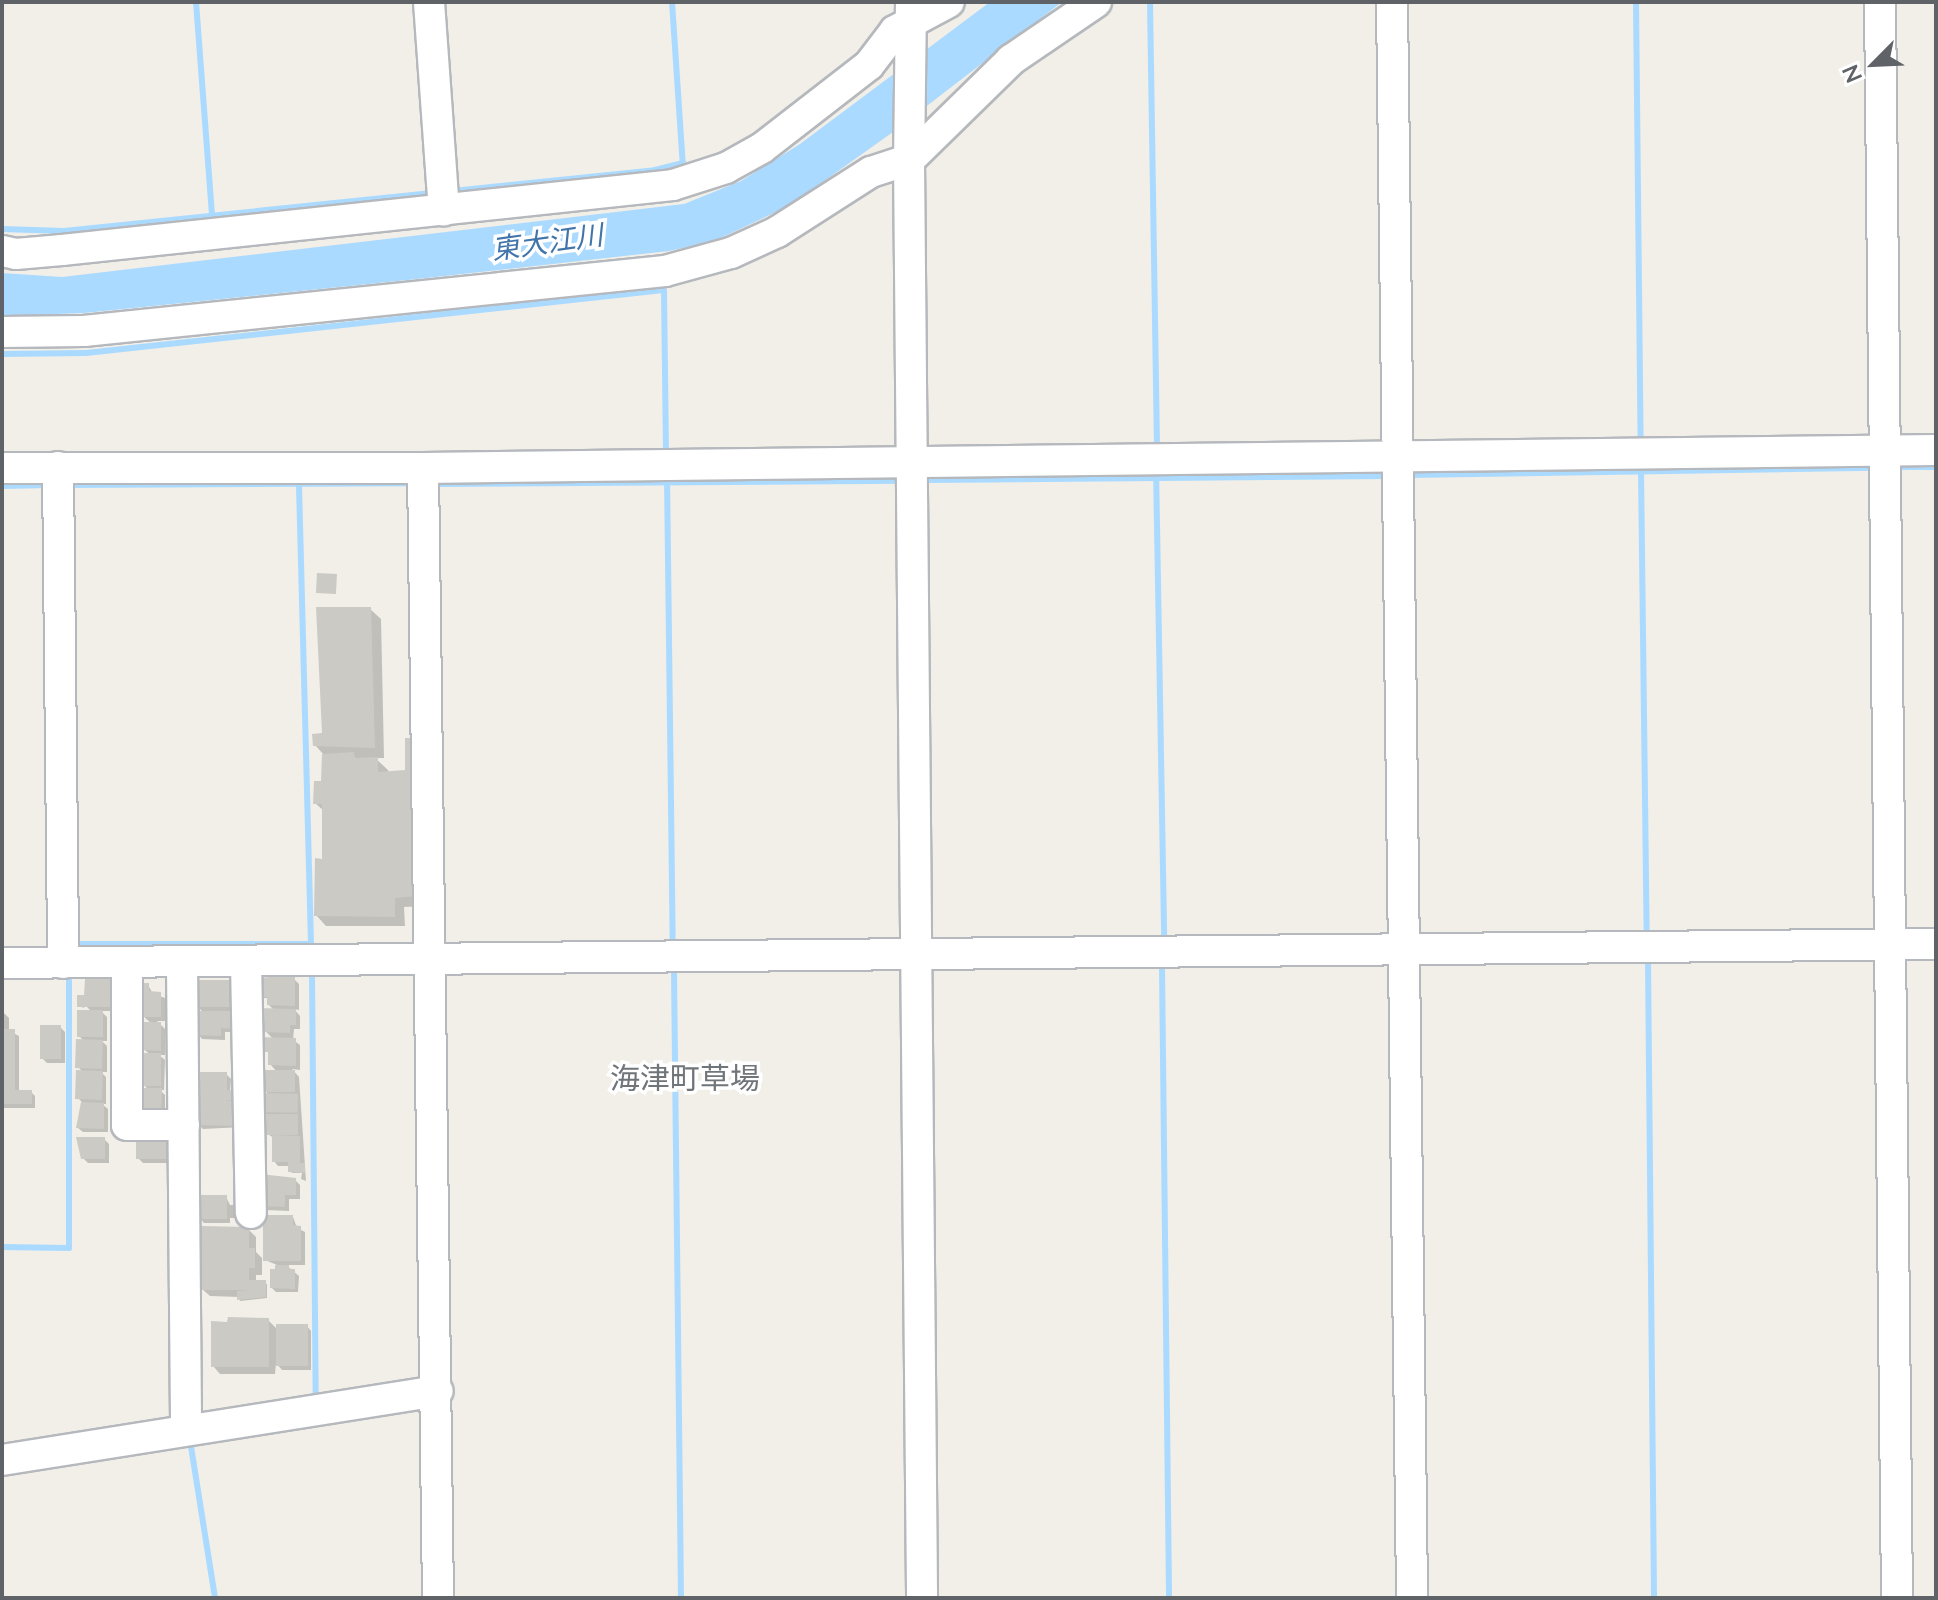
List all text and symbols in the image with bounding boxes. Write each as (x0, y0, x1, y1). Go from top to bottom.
north arrow (1834, 24, 1914, 104)
text: N (1836, 61, 1867, 87)
water label: 東大江川 (489, 217, 605, 265)
district label: 海津町草場 (610, 1059, 760, 1095)

